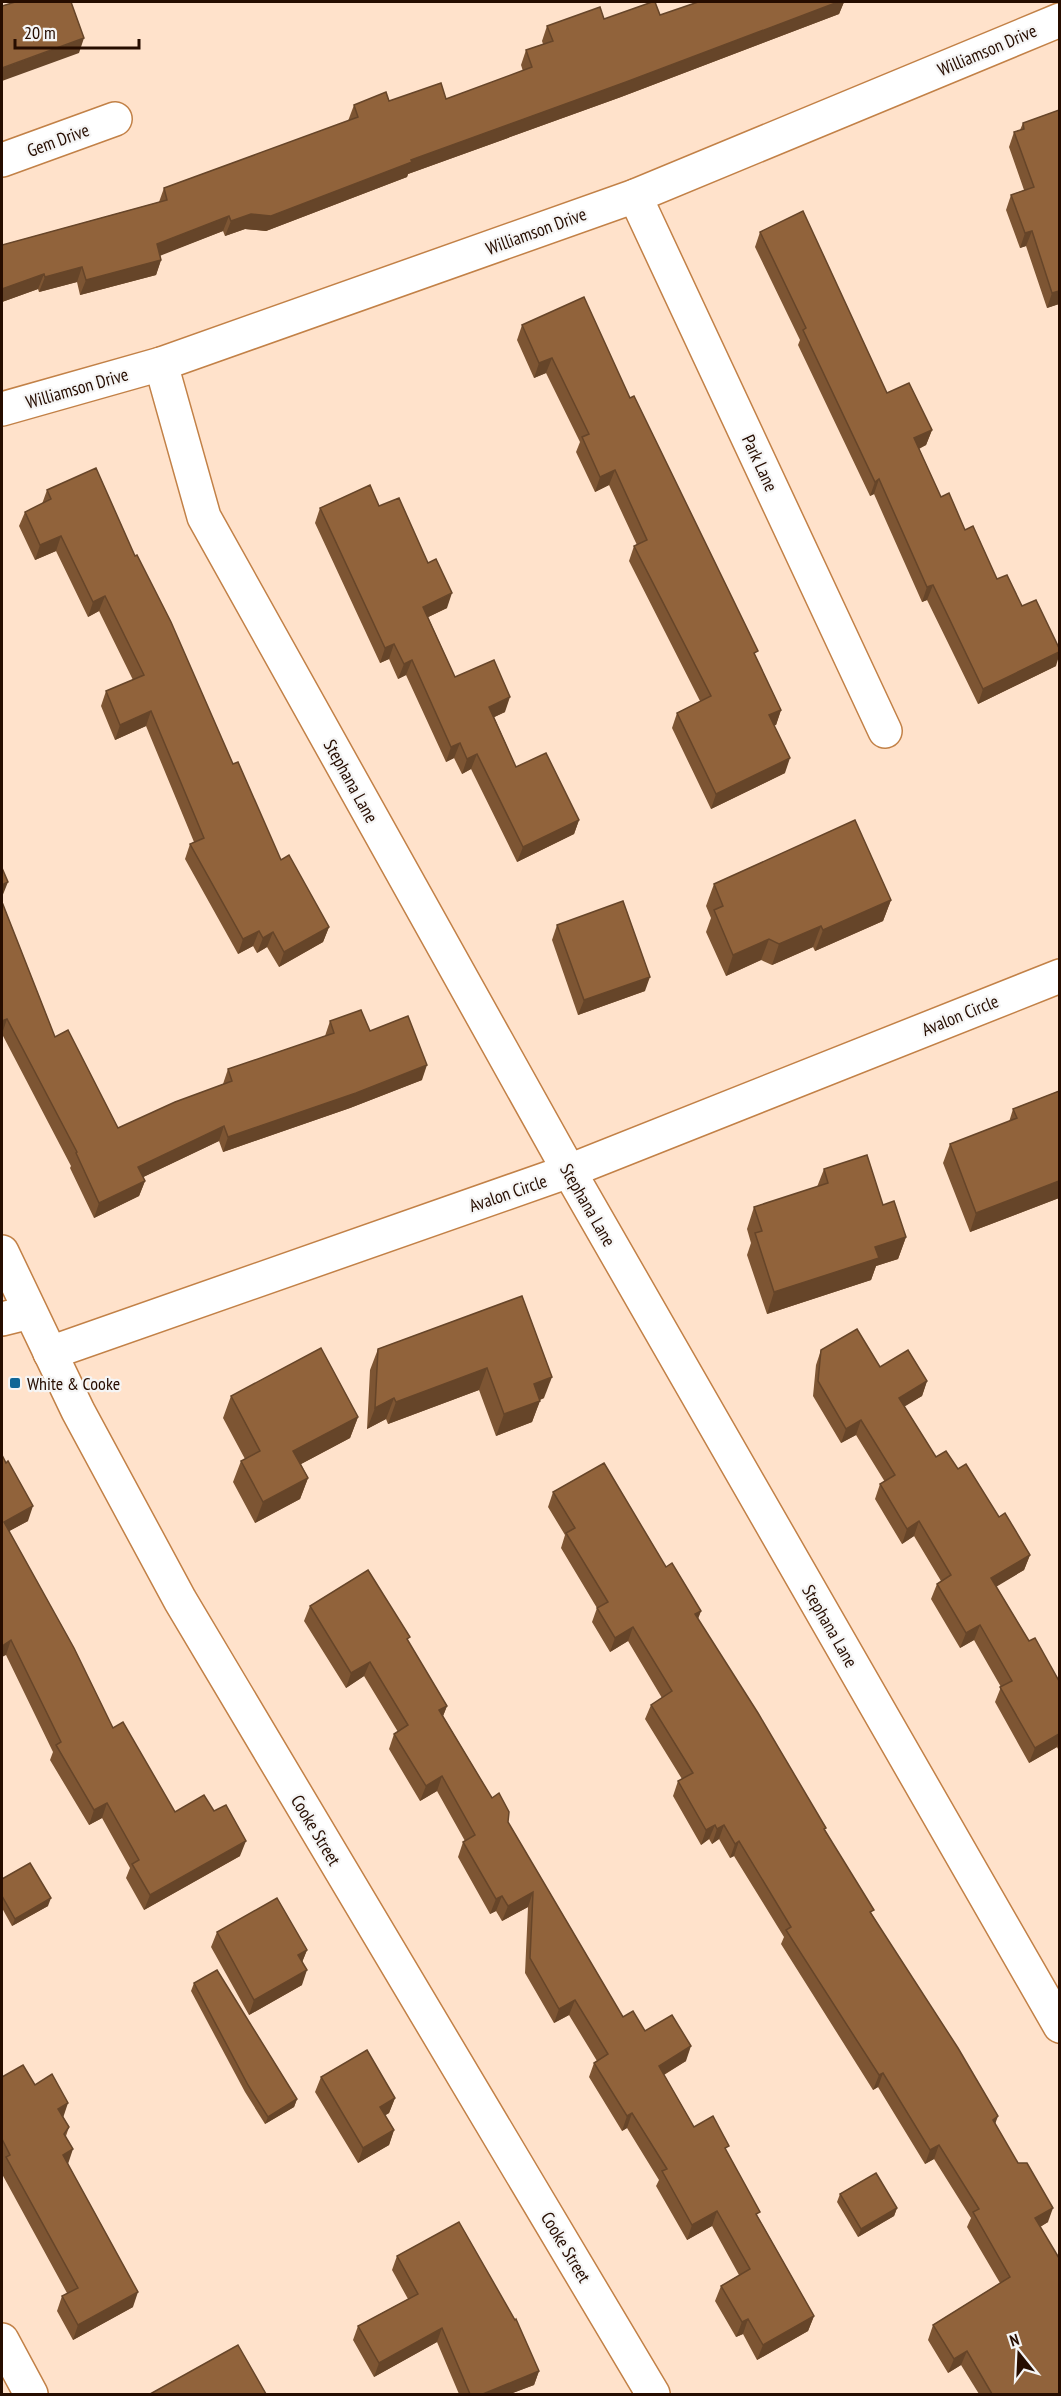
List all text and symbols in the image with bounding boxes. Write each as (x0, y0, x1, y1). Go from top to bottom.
scale bar (15, 12, 140, 50)
street label: Williamson Drive (934, 19, 1040, 81)
text: 20 m (24, 21, 56, 44)
street label: Gem Drive (24, 118, 92, 162)
street label: Williamson Drive (482, 202, 590, 260)
street label: Williamson Drive (23, 362, 131, 414)
street label: Park Lane (737, 431, 783, 495)
street label: Stephana Lane (319, 735, 383, 827)
street label: Avalon Circle (918, 989, 1002, 1041)
street label: Stephana Lane (555, 1160, 621, 1250)
street label: Avalon Circle (466, 1169, 550, 1217)
place label: White & Cooke (27, 1372, 120, 1395)
marker: White & Cooke (8, 1376, 22, 1390)
street label: Stephana Lane (797, 1581, 863, 1671)
street label: Cooke Street (286, 1790, 346, 1870)
street label: Cooke Street (536, 2207, 596, 2287)
north arrow (989, 2324, 1049, 2384)
text: N (1007, 2329, 1022, 2351)

